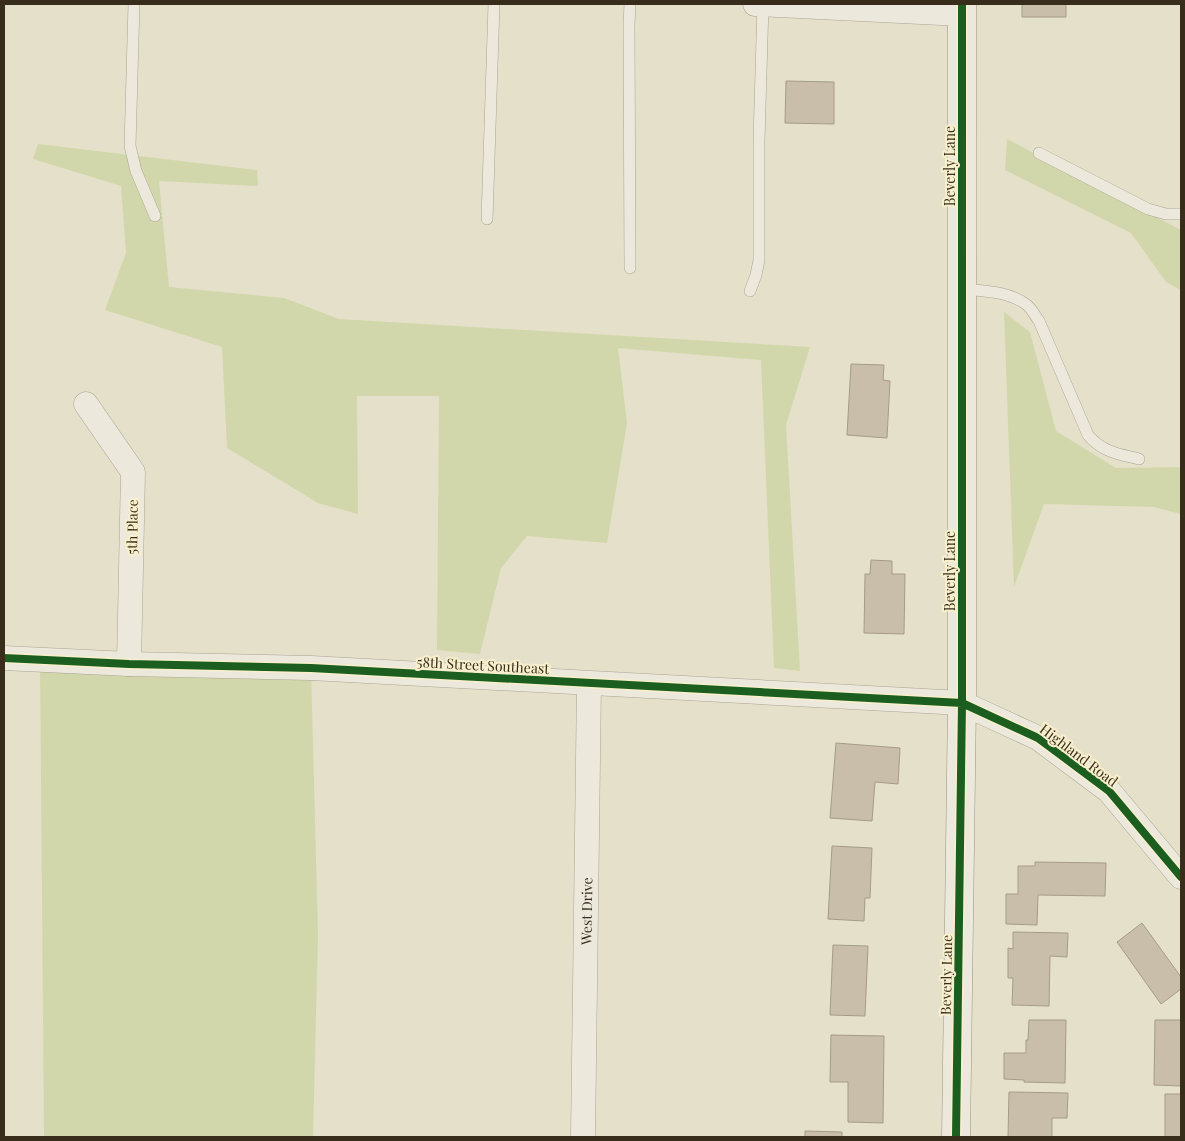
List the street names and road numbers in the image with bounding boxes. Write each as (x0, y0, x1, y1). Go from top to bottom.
street label: Beverly Lane (940, 126, 959, 206)
street label: 5th Place (122, 499, 142, 555)
street label: Beverly Lane (940, 531, 959, 611)
street label: 58th Street Southeast (416, 652, 551, 678)
street label: Highland Road (1036, 719, 1122, 791)
street label: West Drive (576, 877, 596, 946)
street label: Beverly Lane (936, 935, 956, 1015)

